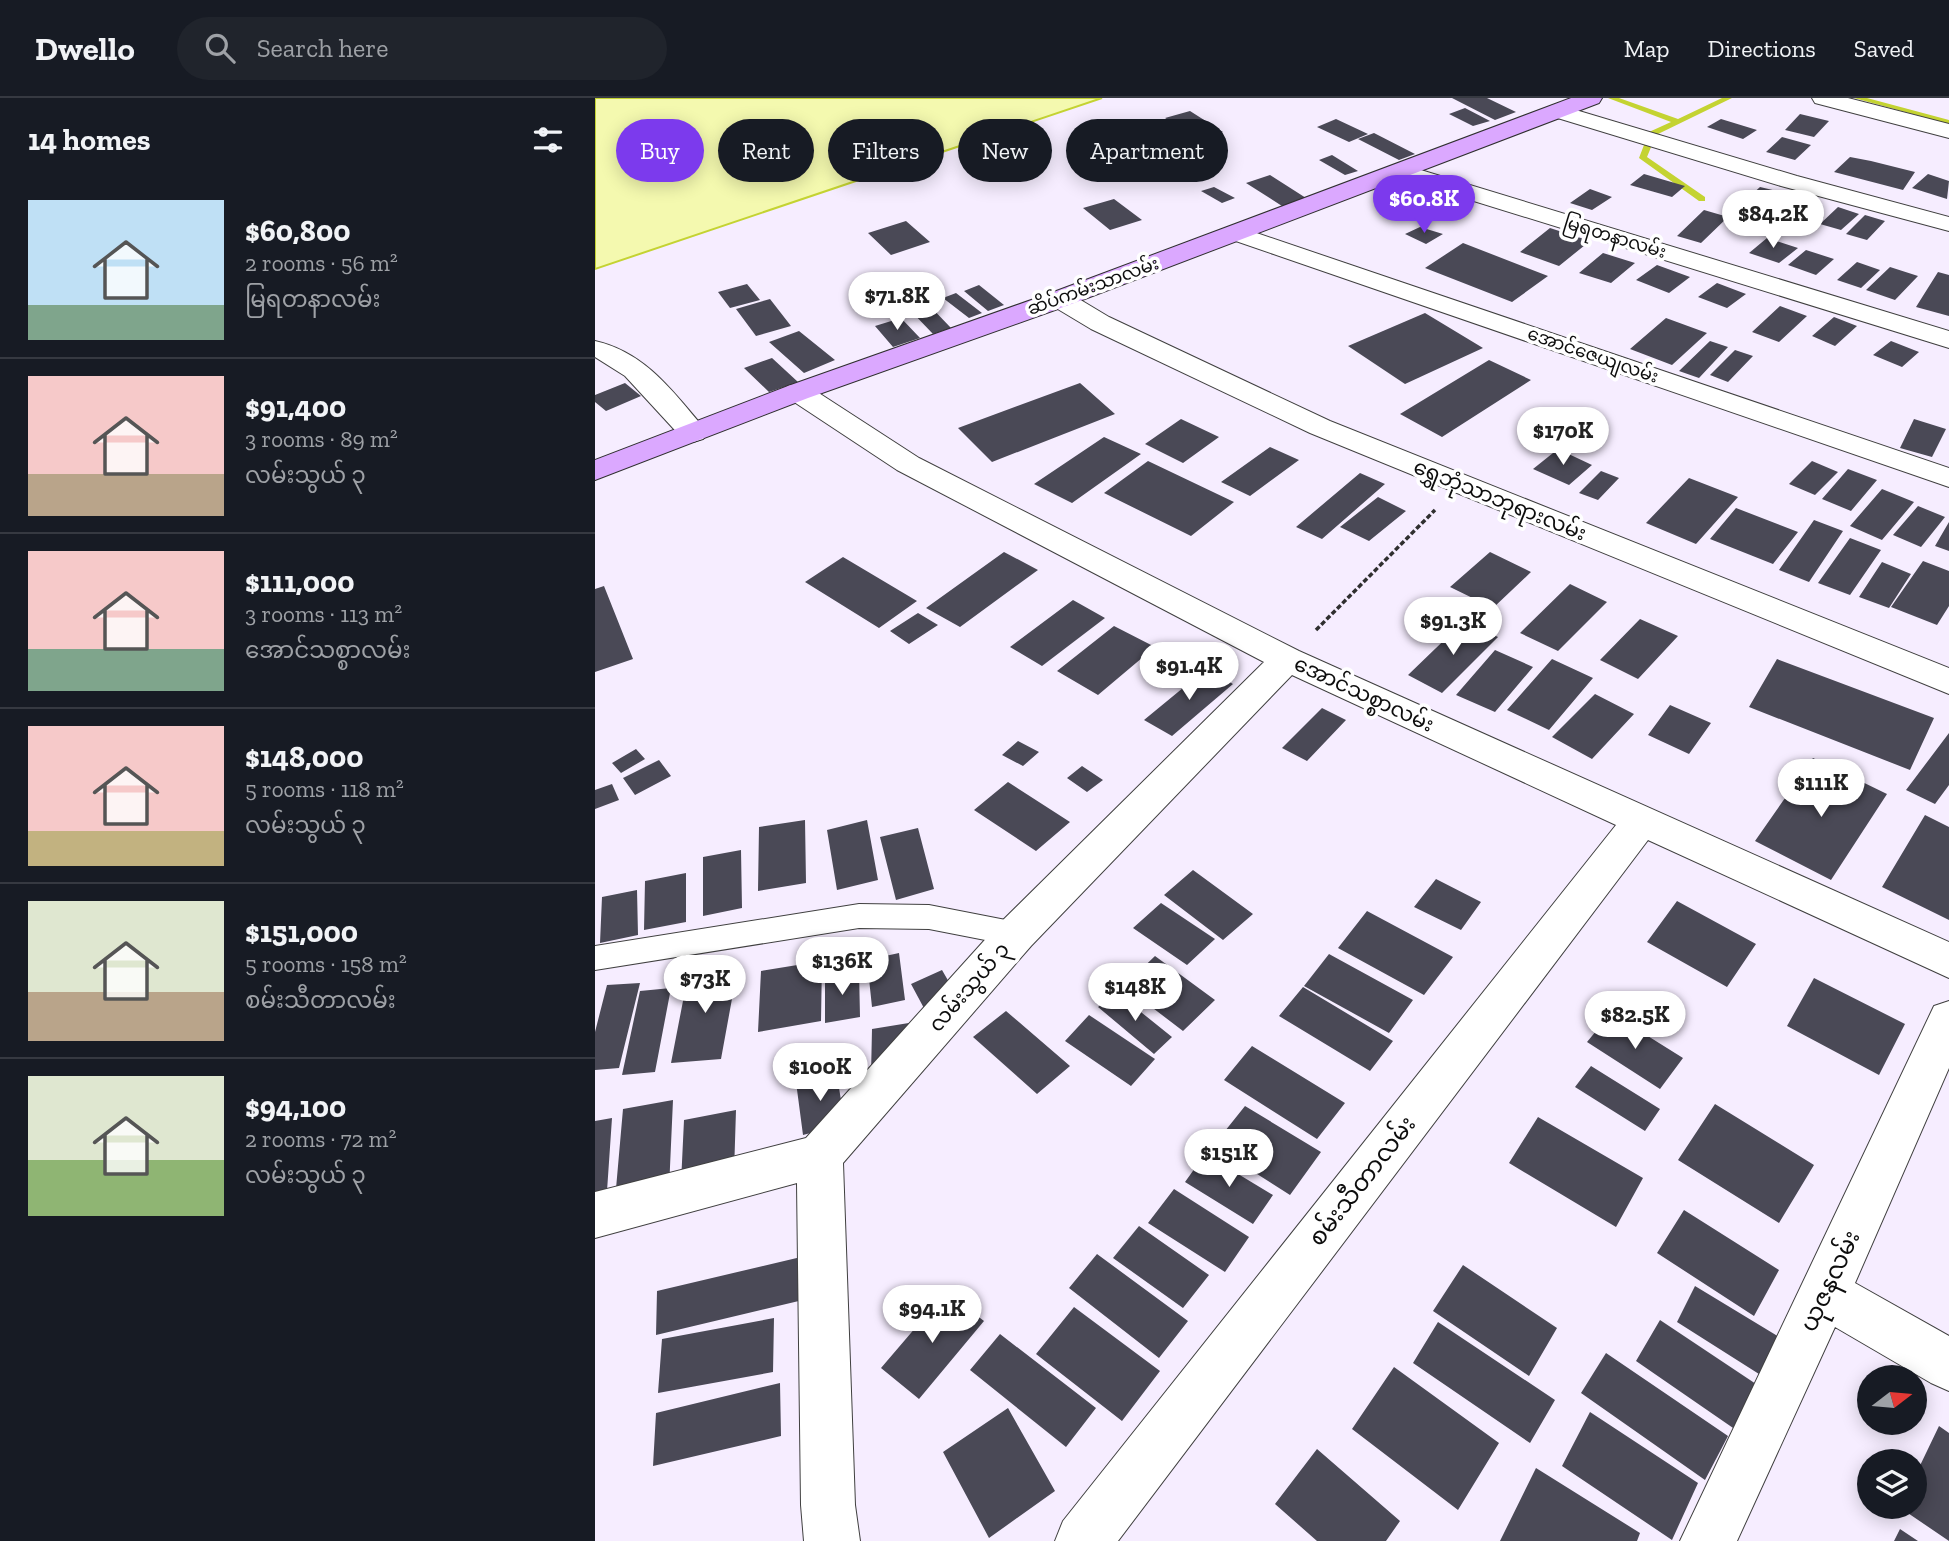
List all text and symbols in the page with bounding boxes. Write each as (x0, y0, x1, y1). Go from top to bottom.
search box (177, 17, 667, 80)
text: Dwello (35, 29, 135, 68)
icon: search (201, 29, 239, 67)
text: Search here (257, 32, 388, 64)
text: Map (1624, 34, 1670, 63)
text: Directions (1708, 34, 1816, 63)
text: Saved (1854, 34, 1914, 63)
chip: Buy (616, 119, 704, 182)
chip: Rent (718, 119, 814, 182)
chip: Filters (828, 119, 944, 182)
chip: New (958, 119, 1052, 182)
chip: Apartment (1066, 119, 1228, 182)
icon: filters (529, 121, 567, 159)
text: 14 homes (28, 122, 151, 158)
pin: $60.8K (1367, 176, 1481, 235)
text: $60.8K (1389, 184, 1459, 212)
pin: $84.2K (1716, 190, 1830, 250)
text: $84.2K (1738, 199, 1808, 227)
street label: မြရတနာလမ်း (1560, 209, 1670, 267)
text: $60,800 (245, 213, 350, 249)
icon: home (84, 228, 168, 312)
text: 2 rooms · 56 m² (245, 249, 398, 277)
street label: ဆိပ်ကမ်းသာလမ်း (1023, 249, 1162, 320)
pin: $71.8K (840, 272, 954, 332)
text: $71.8K (864, 281, 930, 309)
text: မြရတနာလမ်း (245, 285, 381, 313)
street label: အောင်ဇေယျလမ်း (1523, 320, 1662, 392)
text: $91,400 (245, 389, 346, 425)
icon: home (84, 404, 168, 488)
pin: $170K (1514, 408, 1612, 467)
text: $170K (1533, 416, 1593, 444)
text: 3 rooms · 89 m² (245, 425, 398, 453)
street label: ရွှေဘုံသာဘုရားလမ်း (1408, 451, 1591, 550)
text: လမ်းသွယ် ၃ (245, 461, 366, 489)
text: $111,000 (245, 564, 355, 600)
icon: home (84, 579, 168, 663)
pin: $91.3K (1396, 598, 1510, 657)
text: 3 rooms · 113 m² (245, 600, 402, 628)
text: $91.3K (1420, 606, 1486, 634)
text: အောင်သစ္စာလမ်း (245, 636, 411, 664)
pin: $91.4K (1132, 642, 1246, 702)
street label: အောင်သစ္စာလမ်း (1288, 648, 1439, 742)
text: $91.4K (1156, 651, 1222, 679)
text: $148,000 (245, 739, 364, 775)
icon: home (84, 754, 168, 838)
pin: $111K (1772, 760, 1870, 819)
text: $111K (1794, 768, 1848, 796)
text: 5 rooms · 118 m² (245, 775, 404, 803)
text: လမ်းသွယ် ၃ (245, 811, 366, 839)
text: $151,000 (245, 914, 358, 950)
icon: home (84, 929, 168, 1013)
street label: လမ်းသွယ် ၃ (921, 935, 1018, 1040)
pin: $136K (793, 937, 891, 997)
text: $136K (812, 946, 872, 974)
text: 5 rooms · 158 m² (245, 950, 407, 978)
pin: $73K (664, 956, 746, 1015)
text: $73K (680, 964, 730, 992)
pin: $148K (1086, 964, 1184, 1023)
text: $148K (1104, 972, 1166, 1000)
text: စမ်းသီတာလမ်း (245, 986, 396, 1014)
pin: $82.5K (1578, 992, 1692, 1051)
text: $82.5K (1601, 1000, 1669, 1028)
pin: $100K (771, 1044, 869, 1103)
text: $100K (789, 1052, 851, 1080)
text: $94,100 (245, 1089, 346, 1125)
icon: home (84, 1104, 168, 1188)
street label: စမ်းသီတာလမ်း (1301, 1109, 1421, 1252)
text: 2 rooms · 72 m² (245, 1125, 396, 1153)
pin: $151K (1180, 1130, 1278, 1189)
text: $151K (1200, 1138, 1258, 1166)
text: လမ်းသွယ် ၃ (245, 1161, 366, 1189)
street label: ယုဇနလမ်း (1793, 1225, 1870, 1338)
pin: $94.1K (875, 1286, 989, 1345)
text: $94.1K (899, 1294, 965, 1322)
north arrow (1857, 1365, 1927, 1435)
map controls (1857, 1365, 1927, 1519)
button: layers (1857, 1449, 1927, 1519)

